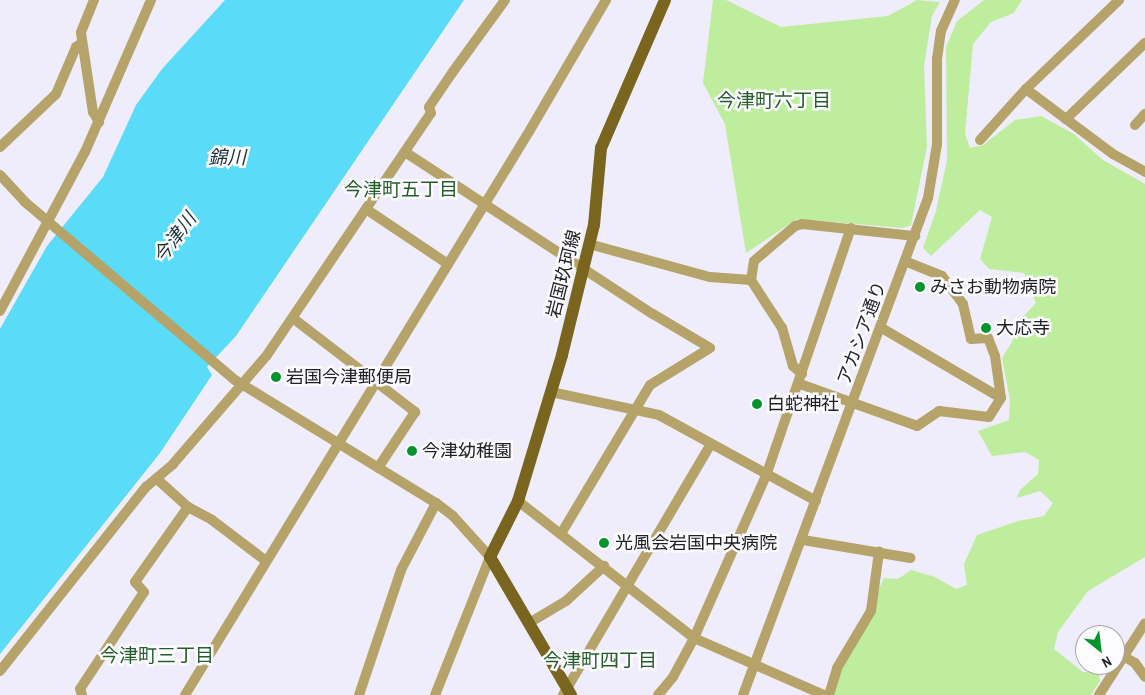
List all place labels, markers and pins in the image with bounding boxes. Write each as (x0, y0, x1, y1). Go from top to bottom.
place label: みさお動物病院 (930, 276, 1056, 298)
marker: みさお動物病院 (914, 281, 926, 293)
place label: 大応寺 (996, 317, 1050, 339)
marker: 大応寺 (980, 322, 992, 334)
place label: 岩国今津郵便局 (286, 366, 412, 388)
marker: 岩国今津郵便局 (270, 371, 282, 383)
place label: 白蛇神社 (767, 393, 839, 415)
marker: 白蛇神社 (751, 398, 763, 410)
place label: 今津幼稚園 (422, 440, 512, 462)
marker: 今津幼稚園 (406, 445, 418, 457)
place label: 光風会岩国中央病院 (615, 532, 777, 554)
marker: 光風会岩国中央病院 (597, 536, 611, 550)

